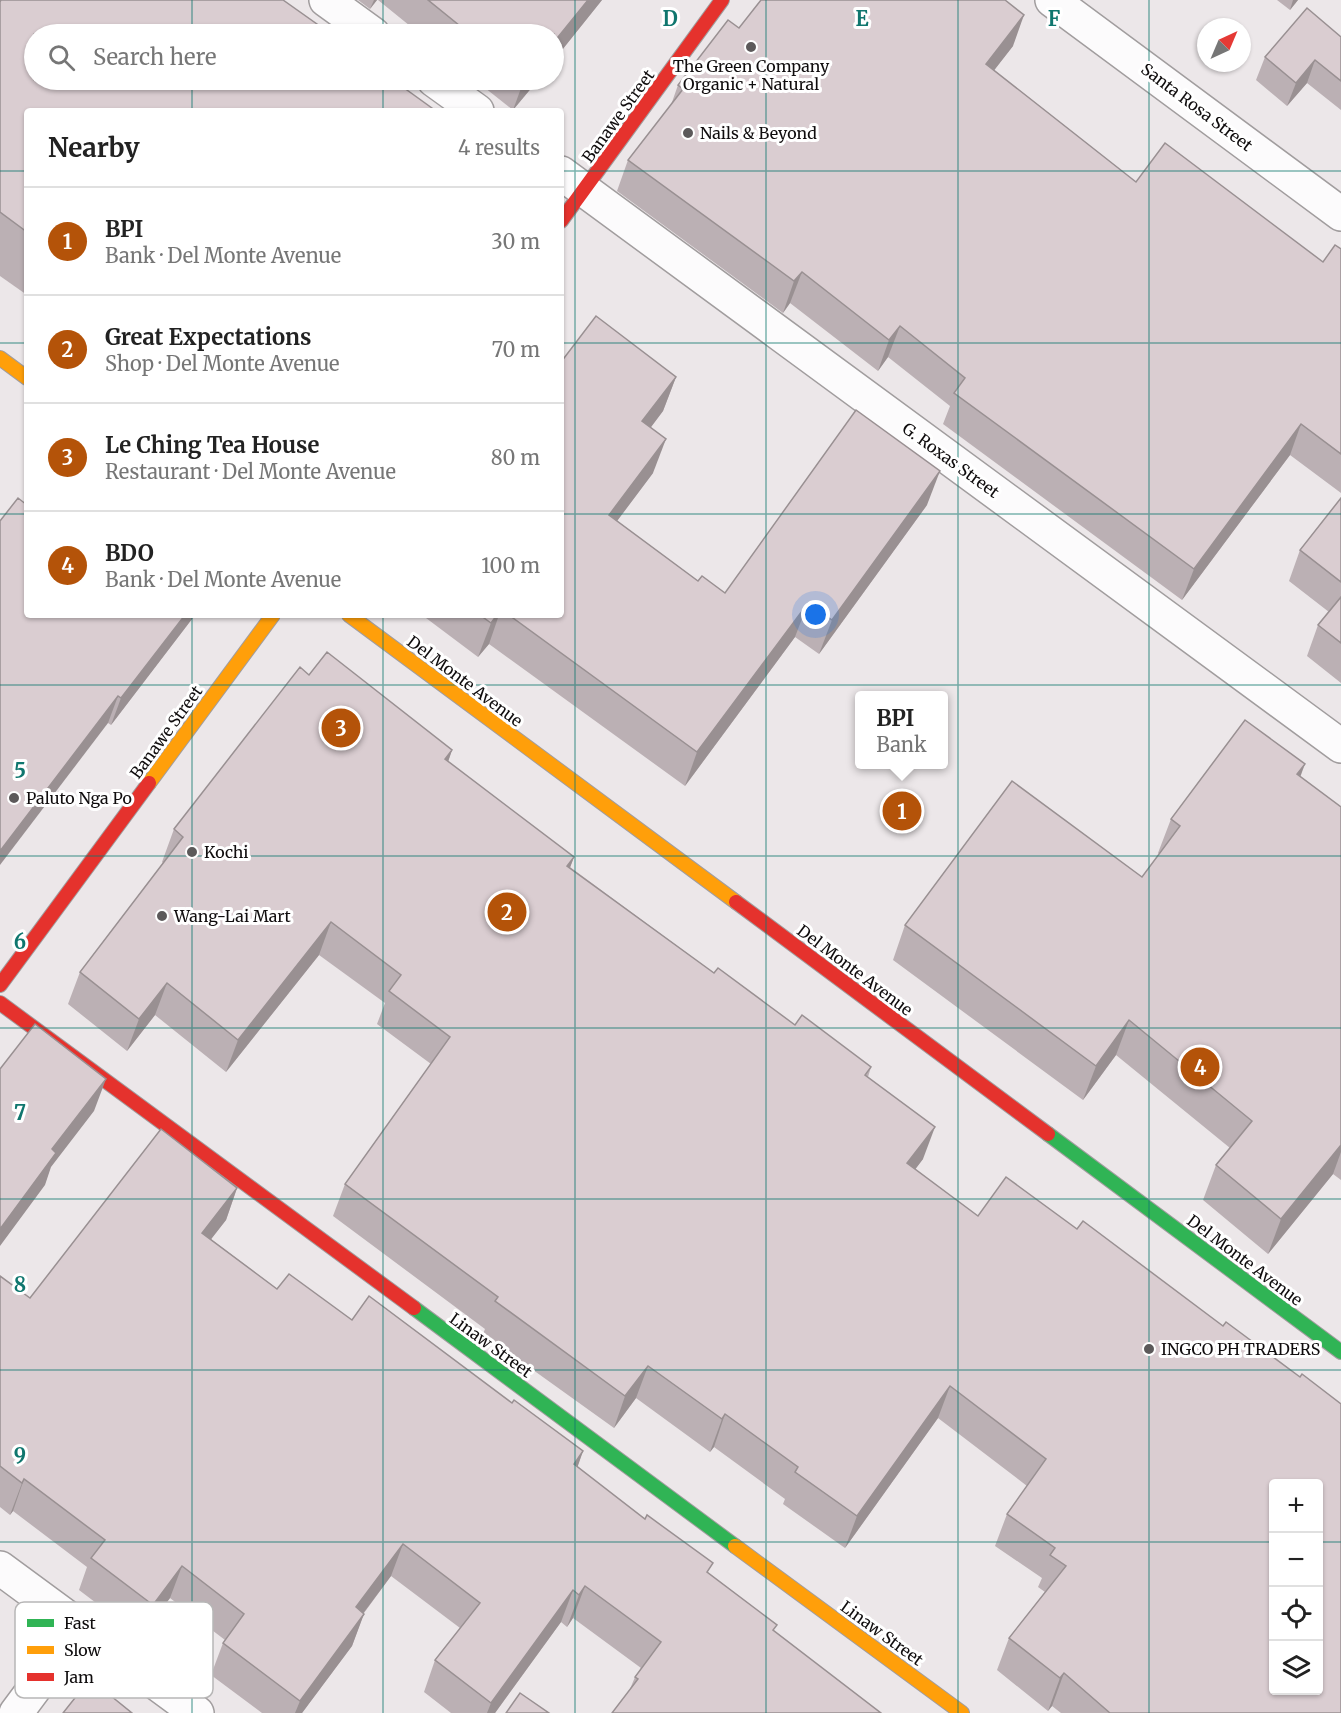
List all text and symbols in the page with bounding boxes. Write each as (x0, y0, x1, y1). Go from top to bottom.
text: D (662, 6, 678, 31)
text: E (855, 6, 869, 31)
text: F (1048, 6, 1061, 31)
north arrow (1197, 18, 1251, 72)
search box (24, 24, 564, 90)
marker: The Green Company Organic + Natural (744, 40, 758, 54)
icon: search (45, 41, 78, 74)
text: Search here (93, 43, 216, 71)
place label: The Green Company Organic + Natural (673, 56, 830, 94)
street label: Santa Rosa Street (1137, 59, 1257, 156)
street label: Banawe Street (578, 65, 659, 166)
place label: Nails & Beyond (700, 123, 817, 143)
marker: Nails & Beyond (681, 126, 695, 140)
text: Nearby (48, 131, 140, 164)
text: 4 results (458, 135, 540, 160)
text: BPI (105, 215, 143, 243)
text: 1 (63, 229, 72, 254)
text: 30 m (491, 229, 540, 254)
text: Bank · Del Monte Avenue (105, 243, 341, 268)
text: Great Expectations (105, 323, 311, 351)
text: 2 (62, 337, 73, 362)
text: 70 m (492, 337, 540, 362)
text: Shop · Del Monte Avenue (105, 351, 340, 376)
street label: G. Roxas Street (899, 418, 1004, 502)
text: Le Ching Tea House (105, 431, 319, 459)
text: 3 (62, 445, 73, 470)
text: 80 m (491, 445, 540, 470)
text: Restaurant · Del Monte Avenue (105, 459, 396, 484)
text: BDO (105, 539, 154, 567)
text: 4 (61, 553, 74, 578)
text: 100 m (481, 553, 540, 578)
text: Bank · Del Monte Avenue (105, 567, 341, 592)
your location (801, 600, 830, 629)
street label: Del Monte Avenue (403, 631, 527, 731)
street label: Banawe Street (126, 681, 207, 782)
popup (855, 691, 948, 769)
text: BPI (876, 704, 914, 732)
pin: 3 (322, 706, 360, 750)
text: Bank (876, 732, 927, 757)
text: 5 (14, 758, 26, 783)
place label: Paluto Nga Po (26, 788, 132, 808)
pin: 1 (882, 788, 922, 834)
marker: Paluto Nga Po (7, 791, 21, 805)
place label: Kochi (204, 842, 249, 862)
marker: Kochi (185, 845, 199, 859)
pin: 2 (488, 890, 526, 934)
place label: Wang-Lai Mart (173, 906, 292, 926)
marker: Wang-Lai Mart (155, 909, 169, 923)
street label: Del Monte Avenue (793, 920, 917, 1020)
text: 6 (14, 929, 26, 954)
pin: 4 (1180, 1044, 1220, 1090)
text: 7 (14, 1100, 26, 1125)
street label: Del Monte Avenue (1183, 1210, 1307, 1310)
text: 8 (14, 1272, 26, 1297)
street label: Linaw Street (446, 1308, 537, 1382)
place label: INGCO PH TRADERS (1161, 1339, 1320, 1359)
marker: INGCO PH TRADERS (1142, 1342, 1156, 1356)
text: 9 (14, 1443, 26, 1468)
map controls (1269, 1479, 1323, 1695)
button: + (1269, 1479, 1323, 1533)
button: − (1269, 1533, 1323, 1587)
button: locate (1269, 1587, 1323, 1641)
street label: Linaw Street (837, 1596, 928, 1670)
legend (15, 1602, 213, 1698)
text: Fast (64, 1613, 97, 1633)
text: Slow (64, 1640, 102, 1660)
button: layers (1269, 1641, 1323, 1695)
text: Jam (63, 1667, 94, 1687)

